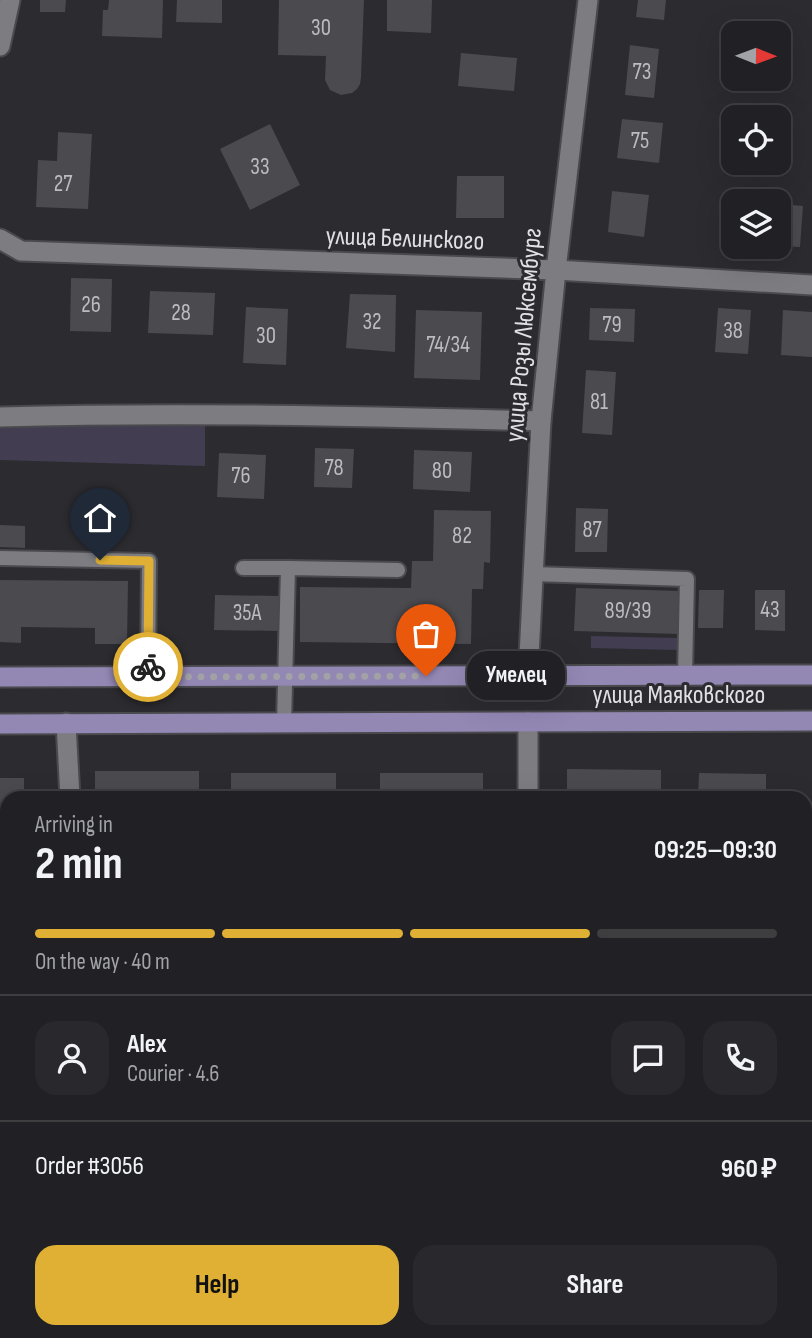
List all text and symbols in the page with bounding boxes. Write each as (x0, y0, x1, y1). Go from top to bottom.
house number: 30 (311, 14, 331, 42)
north arrow (721, 21, 791, 91)
map controls (721, 21, 791, 259)
house number: 73 (633, 58, 651, 86)
button: locate (721, 105, 791, 175)
house number: 75 (631, 127, 649, 155)
house number: 33 (250, 153, 270, 181)
house number: 27 (54, 170, 72, 198)
button: layers (721, 189, 791, 259)
street label: улица Белинского (325, 221, 485, 257)
street label: улица Розы Люксембург (499, 227, 549, 443)
house number: 26 (81, 291, 101, 319)
house number: 28 (171, 299, 191, 327)
house number: 32 (362, 308, 382, 336)
house number: 79 (602, 311, 622, 339)
house number: 38 (723, 317, 743, 345)
house number: 30 (256, 322, 276, 350)
house number: 74/34 (426, 331, 470, 359)
house number: 81 (590, 388, 608, 416)
house number: 78 (324, 454, 344, 482)
house number: 80 (432, 457, 452, 485)
house number: 76 (231, 462, 251, 490)
pin (70, 488, 130, 560)
icon: home (81, 499, 119, 537)
house number: 87 (582, 516, 602, 544)
house number: 82 (452, 522, 472, 550)
house number: 43 (760, 596, 780, 624)
house number: 89/39 (605, 597, 651, 625)
house number: 35А (233, 599, 262, 627)
pin (396, 604, 456, 676)
icon: bag (407, 615, 445, 653)
courier (113, 632, 183, 702)
icon: bike (129, 648, 167, 686)
callout: Умелец (468, 652, 566, 700)
text: Умелец (486, 661, 546, 689)
street label: улица Маяковского (593, 680, 765, 711)
text: Arriving in (35, 811, 113, 839)
text: 09:25–09:30 (654, 835, 777, 866)
text: 2 min (35, 837, 123, 892)
text: On the way · 40 m (35, 948, 170, 976)
button: person (35, 1021, 109, 1095)
button: chat (611, 1021, 685, 1095)
button: phone (703, 1021, 777, 1095)
text: Alex (127, 1029, 167, 1060)
text: Courier · 4.6 (127, 1060, 219, 1088)
text: Order #3056 (35, 1151, 144, 1182)
text: 960 ₽ (721, 1154, 777, 1185)
button: Help (35, 1245, 399, 1325)
button: Share (413, 1245, 777, 1325)

